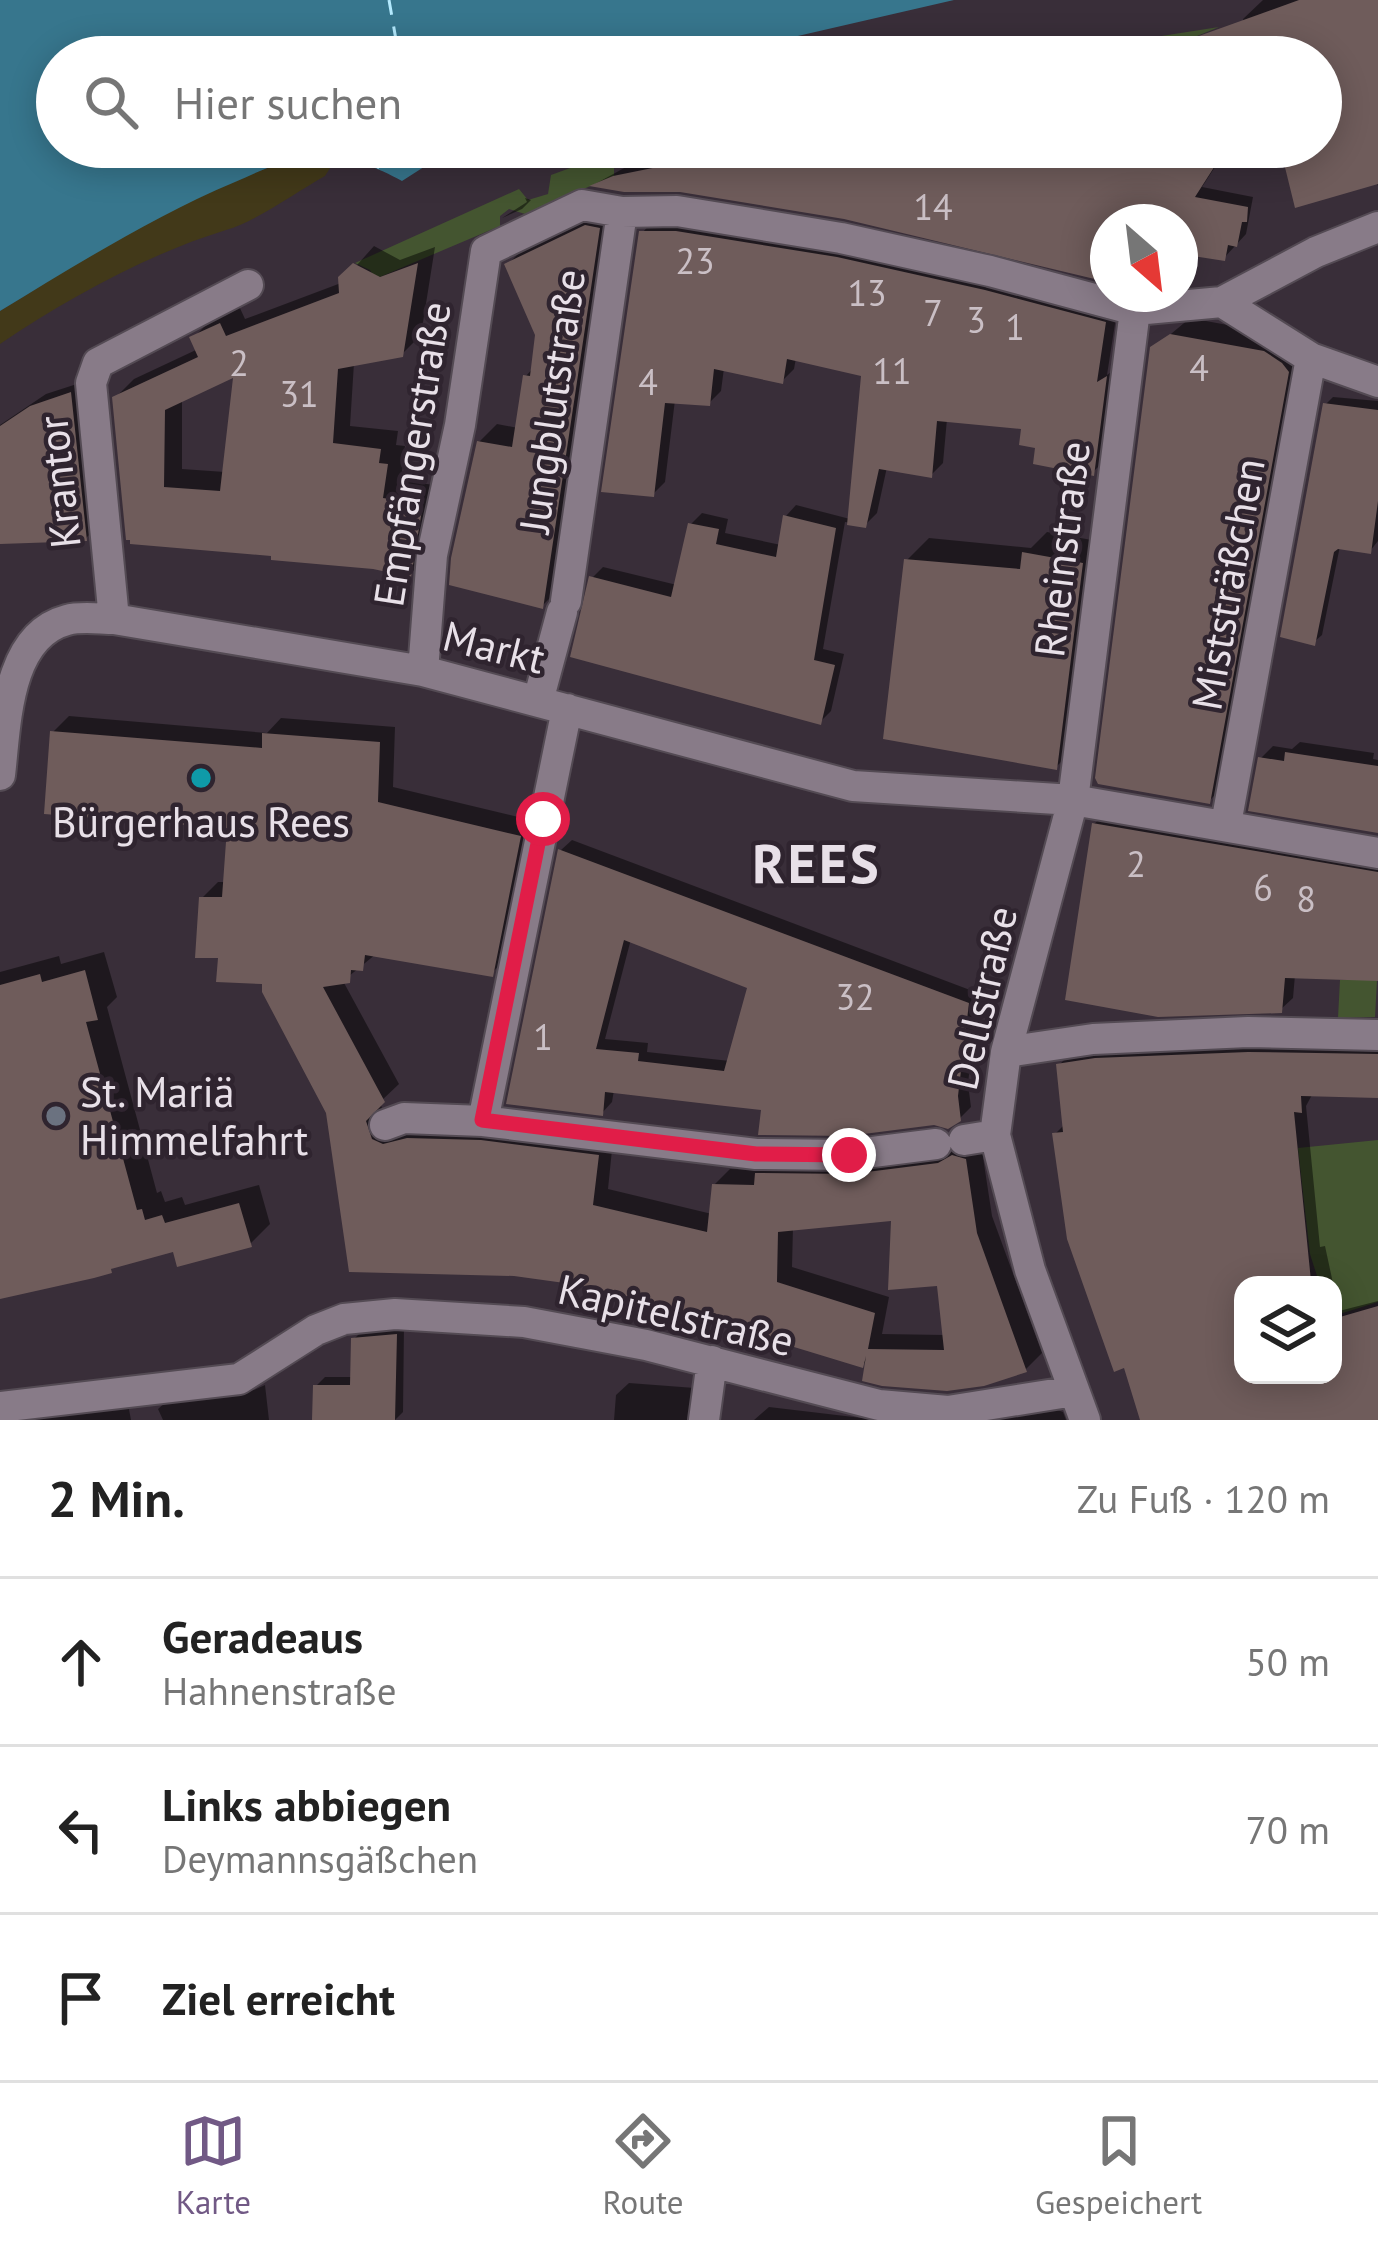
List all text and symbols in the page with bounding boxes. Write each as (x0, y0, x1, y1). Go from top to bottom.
search box (36, 36, 1342, 168)
icon: search (78, 69, 144, 135)
text: Hier suchen (174, 73, 402, 131)
house number: 14 (913, 183, 953, 230)
north arrow (1090, 204, 1198, 312)
house number: 23 (675, 237, 715, 284)
street label: Jungblutstraße (506, 266, 597, 538)
house number: 13 (847, 269, 887, 316)
house number: 7 (923, 289, 943, 336)
house number: 3 (966, 296, 986, 343)
street label: Empfängerstraße (360, 298, 463, 610)
house number: 1 (1005, 303, 1025, 350)
house number: 2 (229, 339, 249, 386)
house number: 4 (1189, 344, 1209, 391)
house number: 11 (872, 347, 912, 394)
house number: 4 (638, 358, 658, 405)
house number: 31 (279, 370, 319, 417)
street label: Krantor (24, 413, 93, 551)
street label: Rheinstraße (1021, 438, 1102, 660)
street label: Miststräßchen (1178, 454, 1277, 714)
street label: Markt (438, 607, 551, 686)
marker: Bürgerhaus Rees (188, 765, 214, 791)
route start (516, 792, 570, 846)
place label: Bürgerhaus Rees (52, 794, 350, 849)
district label: REES (752, 828, 882, 898)
house number: 2 (1126, 840, 1146, 887)
house number: 6 (1253, 864, 1273, 911)
house number: 8 (1296, 875, 1316, 922)
street label: Dellstraße (934, 901, 1029, 1095)
house number: 32 (835, 973, 875, 1020)
house number: 1 (533, 1013, 553, 1060)
place label: St. Mariä Himmelfahrt (80, 1064, 308, 1167)
marker: St. Mariä Himmelfahrt (43, 1103, 69, 1129)
route end (822, 1128, 876, 1182)
street label: Kapitelstraße (553, 1261, 799, 1368)
map controls (1234, 1276, 1342, 1384)
button: layers (1234, 1276, 1342, 1384)
text: 2 Min. (48, 1465, 185, 1531)
text: Zu Fuß · 120 m (1077, 1473, 1330, 1524)
text: Geradeaus (162, 1607, 363, 1665)
icon: ahead (48, 1629, 114, 1695)
text: 50 m (1245, 1636, 1330, 1687)
text: Hahnenstraße (162, 1665, 397, 1716)
text: Links abbiegen (162, 1775, 451, 1833)
icon: left (48, 1797, 114, 1863)
text: 70 m (1245, 1804, 1330, 1855)
text: Deymannsgäßchen (162, 1833, 478, 1884)
icon: arrive (48, 1965, 114, 2031)
text: Ziel erreicht (162, 1969, 395, 2027)
tab: Karte (176, 2108, 251, 2223)
tab: Route (602, 2108, 684, 2223)
tab: Gespeichert (1035, 2108, 1202, 2223)

